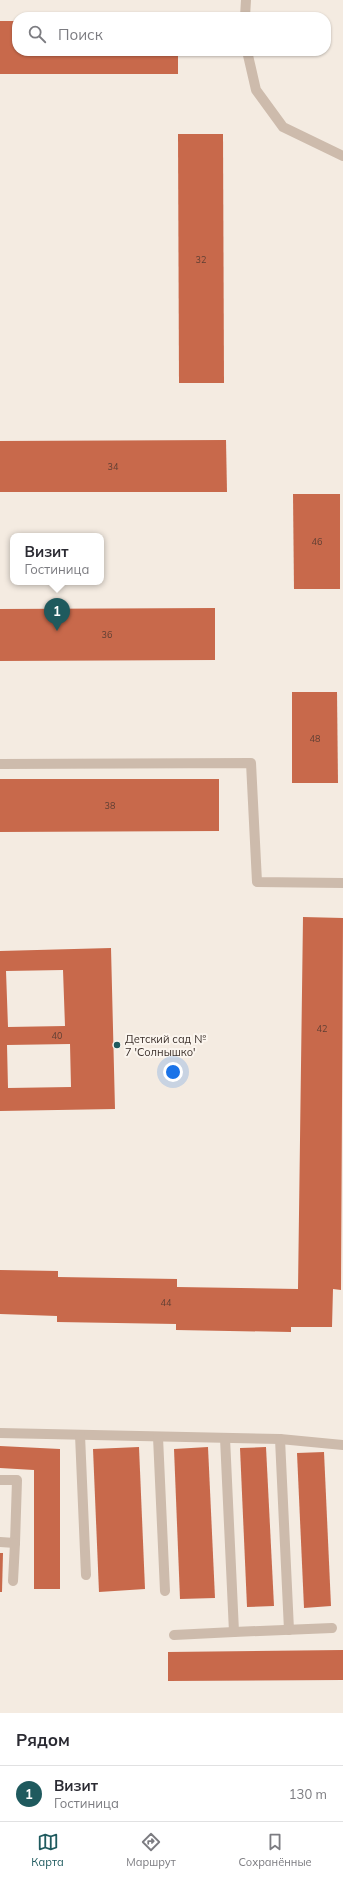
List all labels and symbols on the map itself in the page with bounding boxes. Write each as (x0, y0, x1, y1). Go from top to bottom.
house number: 32 (196, 254, 206, 265)
house number: 34 (108, 461, 119, 472)
house number: 46 (312, 536, 322, 547)
pin: 1 (44, 598, 70, 631)
house number: 36 (102, 629, 112, 640)
house number: 48 (310, 733, 320, 744)
house number: 38 (105, 800, 115, 811)
house number: 42 (317, 1023, 327, 1034)
house number: 40 (52, 1030, 62, 1041)
place label: Детский сад № 7 'Солнышко' (125, 1032, 206, 1059)
marker: Детский сад № 7 'Солнышко' (112, 1040, 122, 1050)
your location (163, 1062, 183, 1082)
house number: 44 (161, 1297, 172, 1308)

